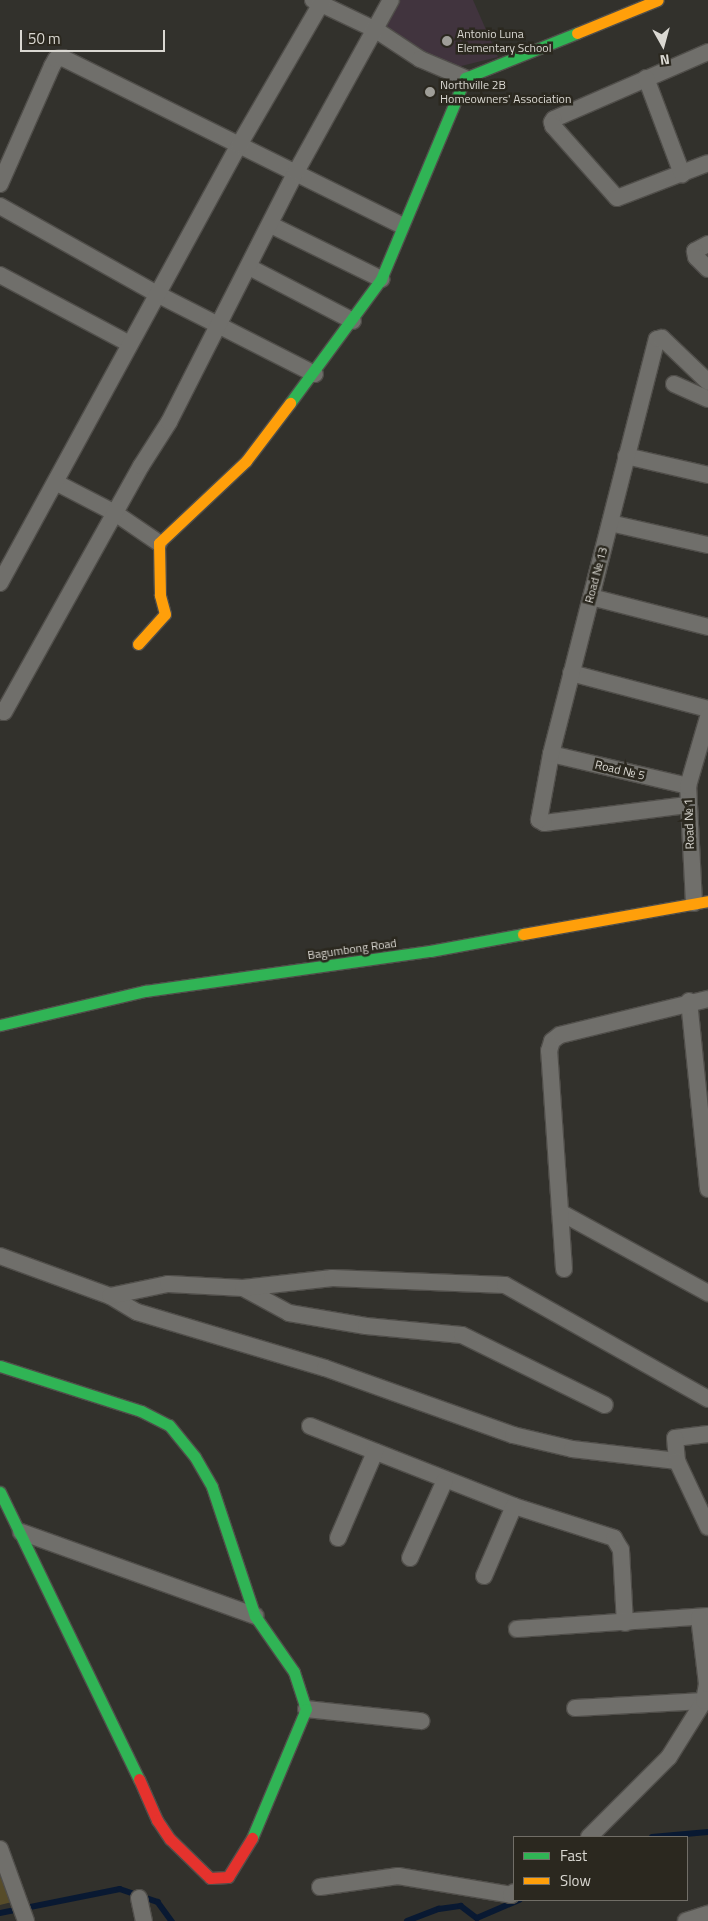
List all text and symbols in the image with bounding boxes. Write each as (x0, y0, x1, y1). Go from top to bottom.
scale bar (22, 20, 168, 52)
north arrow (638, 20, 688, 70)
text: 50 m (28, 27, 61, 50)
place label: Antonio Luna Elementary School (457, 27, 551, 55)
marker: Antonio Luna Elementary School (441, 35, 453, 47)
text: N (659, 49, 671, 71)
place label: Northville 2B Homeowners' Association (440, 78, 571, 106)
marker: Northville 2B Homeowners' Association (424, 86, 436, 98)
street label: Road № 13 (582, 545, 610, 605)
street label: Road № 5 (594, 757, 646, 783)
street label: Road № 1 (681, 798, 697, 850)
street label: Bagumbong Road (307, 936, 397, 962)
legend (513, 1836, 688, 1901)
text: Fast (560, 1844, 587, 1867)
text: Slow (560, 1869, 591, 1892)

